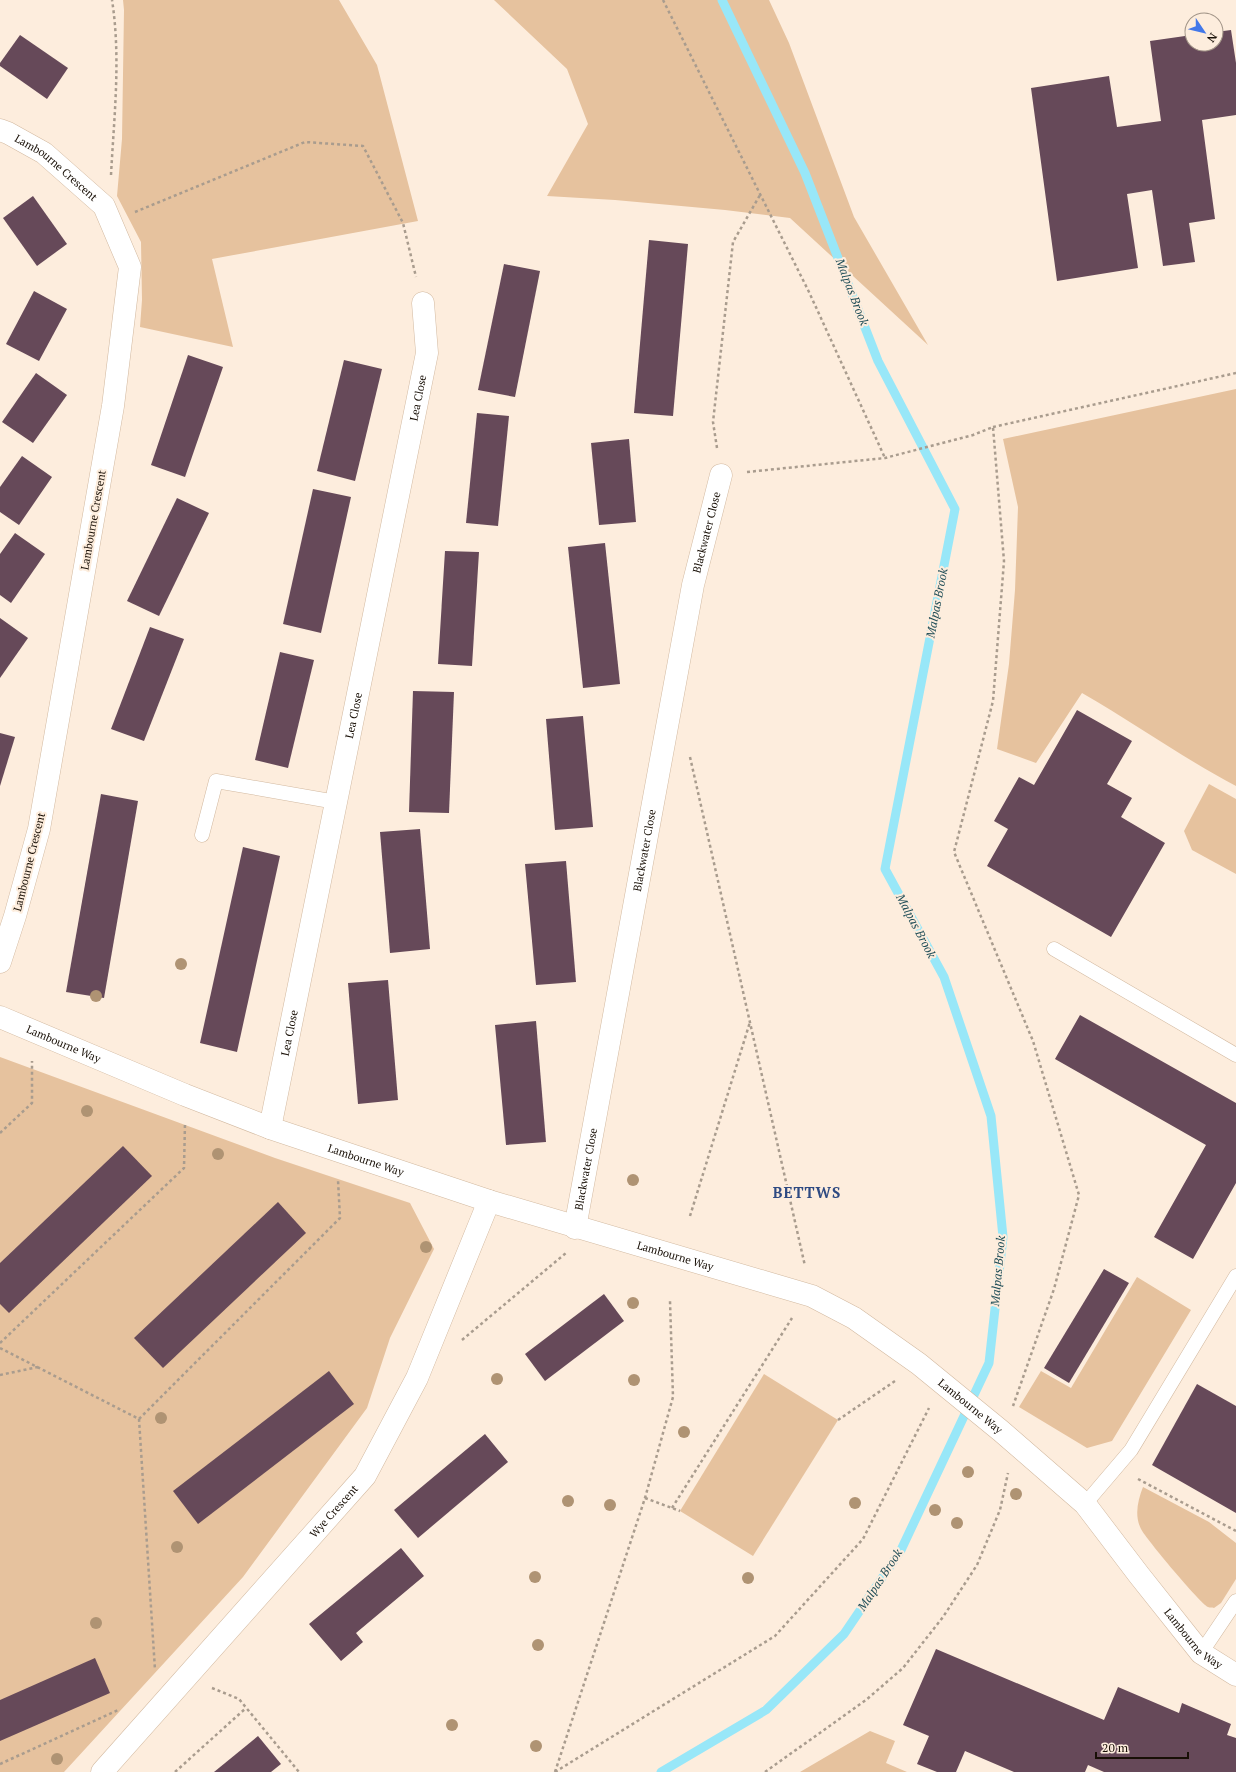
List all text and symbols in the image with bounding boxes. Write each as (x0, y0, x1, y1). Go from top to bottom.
north arrow (1184, 12, 1224, 52)
text: N (1204, 30, 1220, 46)
street label: Lambourne Crescent (12, 131, 100, 204)
water label: Malpas Brook (832, 255, 872, 328)
street label: Lea Close (406, 373, 430, 422)
street label: Lambourne Crescent (77, 469, 109, 571)
street label: Blackwater Close (689, 490, 724, 575)
water label: Malpas Brook (922, 567, 951, 640)
street label: Lea Close (342, 691, 365, 740)
street label: Blackwater Close (630, 808, 659, 893)
street label: Lambourne Crescent (10, 811, 48, 913)
water label: Malpas Brook (893, 890, 940, 961)
street label: Lea Close (278, 1008, 301, 1057)
street label: Lambourne Way (24, 1022, 103, 1066)
street label: Blackwater Close (571, 1126, 600, 1211)
street label: Lambourne Way (326, 1141, 406, 1179)
district label: BETTWS (773, 1182, 841, 1202)
water label: Malpas Brook (987, 1235, 1008, 1308)
street label: Lambourne Way (635, 1238, 716, 1274)
street label: Lambourne Way (935, 1376, 1006, 1437)
street label: Wye Crescent (307, 1482, 361, 1540)
water label: Malpas Brook (853, 1546, 905, 1614)
street label: Lambourne Way (1161, 1605, 1225, 1672)
scale bar (1096, 1734, 1188, 1760)
text: 20 m (1102, 1740, 1129, 1755)

